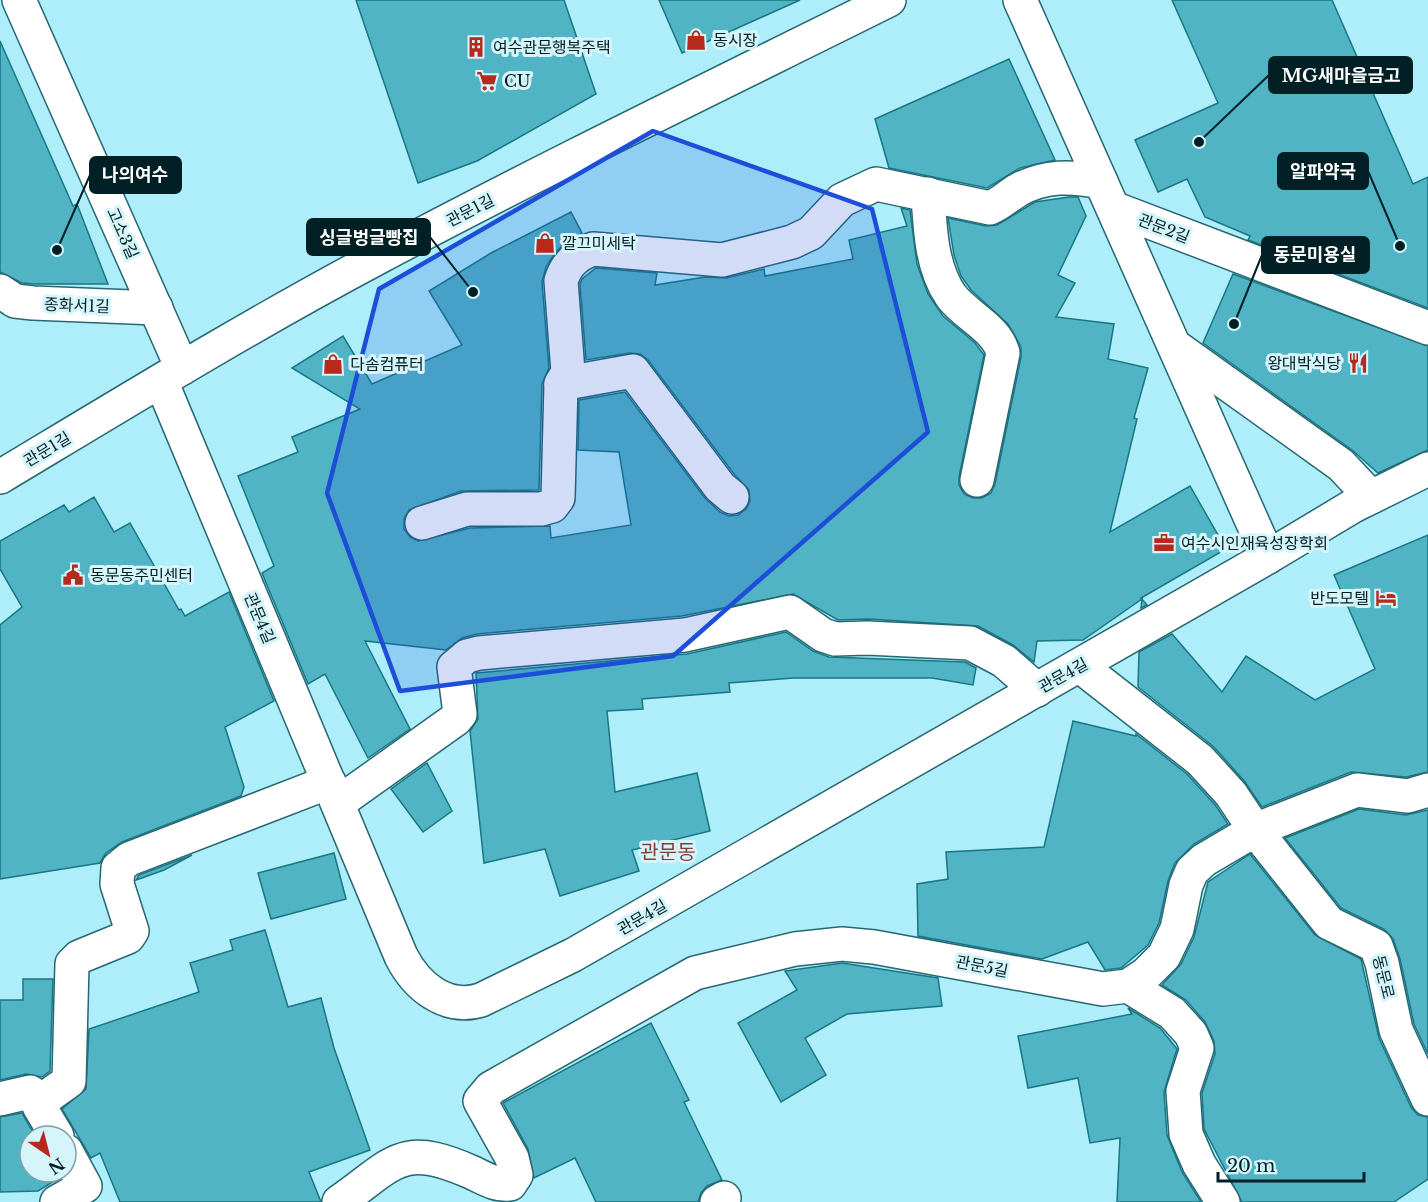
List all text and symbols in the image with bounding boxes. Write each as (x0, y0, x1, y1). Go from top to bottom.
shop icon: 동시장 (684, 28, 708, 52)
place label: 동시장 (713, 30, 757, 50)
building icon: 여수관문행복주택 (464, 35, 488, 59)
place label: 여수관문행복주택 (493, 37, 611, 57)
callout: MG새마을금고 (1269, 57, 1412, 93)
text: MG새마을금고 (1282, 65, 1401, 87)
supermarket icon: CU (475, 69, 499, 93)
place label: CU (504, 71, 531, 91)
callout: 알파약국 (1278, 153, 1368, 189)
callout: 나의여수 (90, 157, 181, 193)
text: 알파약국 (1290, 161, 1356, 183)
text: 나의여수 (102, 164, 168, 186)
street label: 관문1길 (443, 189, 497, 231)
street label: 고소3길 (103, 204, 143, 262)
street label: 관문2길 (1135, 209, 1193, 247)
callout: 싱글벙글빵집 (307, 219, 430, 255)
text: 싱글벙글빵집 (319, 227, 419, 249)
shop icon: 깔끄미세탁 (533, 231, 557, 255)
place label: 깔끄미세탁 (562, 233, 636, 253)
callout: 동문미용실 (1262, 237, 1369, 273)
text: 동문미용실 (1274, 244, 1356, 266)
street label: 종화서1길 (44, 294, 110, 316)
restaurant icon: 왕대박식당 (1346, 351, 1370, 375)
shop icon: 다솜컴퓨터 (321, 352, 345, 376)
place label: 왕대박식당 (1267, 353, 1341, 373)
place label: 다솜컴퓨터 (350, 354, 424, 374)
street label: 관문1길 (20, 427, 74, 471)
office icon: 여수시인재육성장학회 (1152, 531, 1176, 555)
place label: 여수시인재육성장학회 (1181, 533, 1328, 553)
public building icon: 동문동주민센터 (61, 563, 85, 587)
place label: 동문동주민센터 (90, 565, 193, 585)
hotel icon: 반도모텔 (1374, 586, 1398, 610)
place label: 반도모텔 (1310, 588, 1369, 608)
street label: 관문4길 (240, 589, 280, 647)
street label: 관문4길 (1035, 653, 1091, 697)
district label: 관문동 (640, 840, 696, 864)
street label: 관문4길 (614, 895, 670, 939)
street label: 관문5길 (954, 951, 1010, 981)
street label: 동문로 (1369, 953, 1399, 1001)
north arrow (18, 1124, 78, 1184)
scale bar (1218, 1145, 1364, 1183)
text: N (45, 1154, 69, 1179)
text: 20 m (1227, 1155, 1275, 1177)

